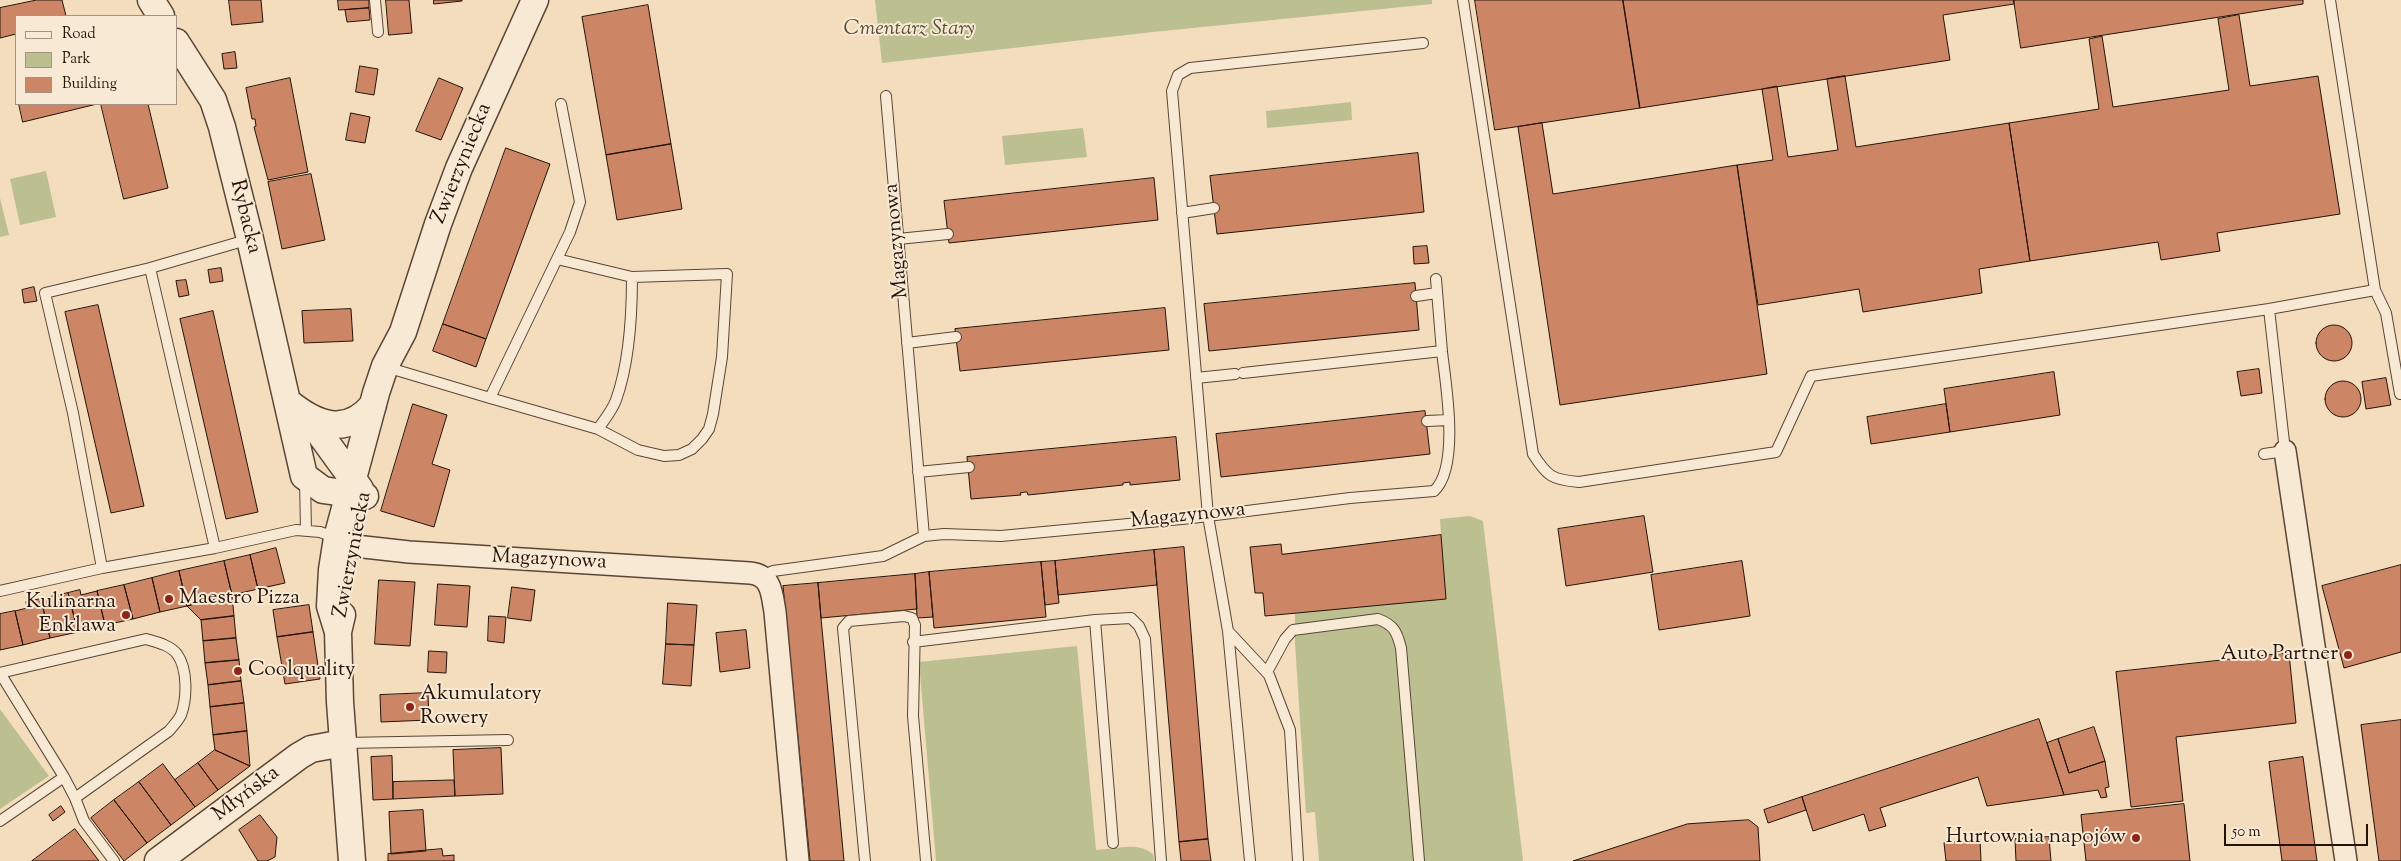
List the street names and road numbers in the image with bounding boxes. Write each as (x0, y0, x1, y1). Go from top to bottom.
street label: Zwierzyniecka (427, 100, 499, 228)
street label: Rybacka (223, 177, 265, 257)
street label: Magazynowa (880, 182, 916, 300)
street label: Zwierzyniecka (329, 490, 379, 620)
street label: Magazynowa (1129, 498, 1247, 536)
street label: Magazynowa (491, 545, 607, 577)
street label: Młyńska (209, 762, 285, 828)

